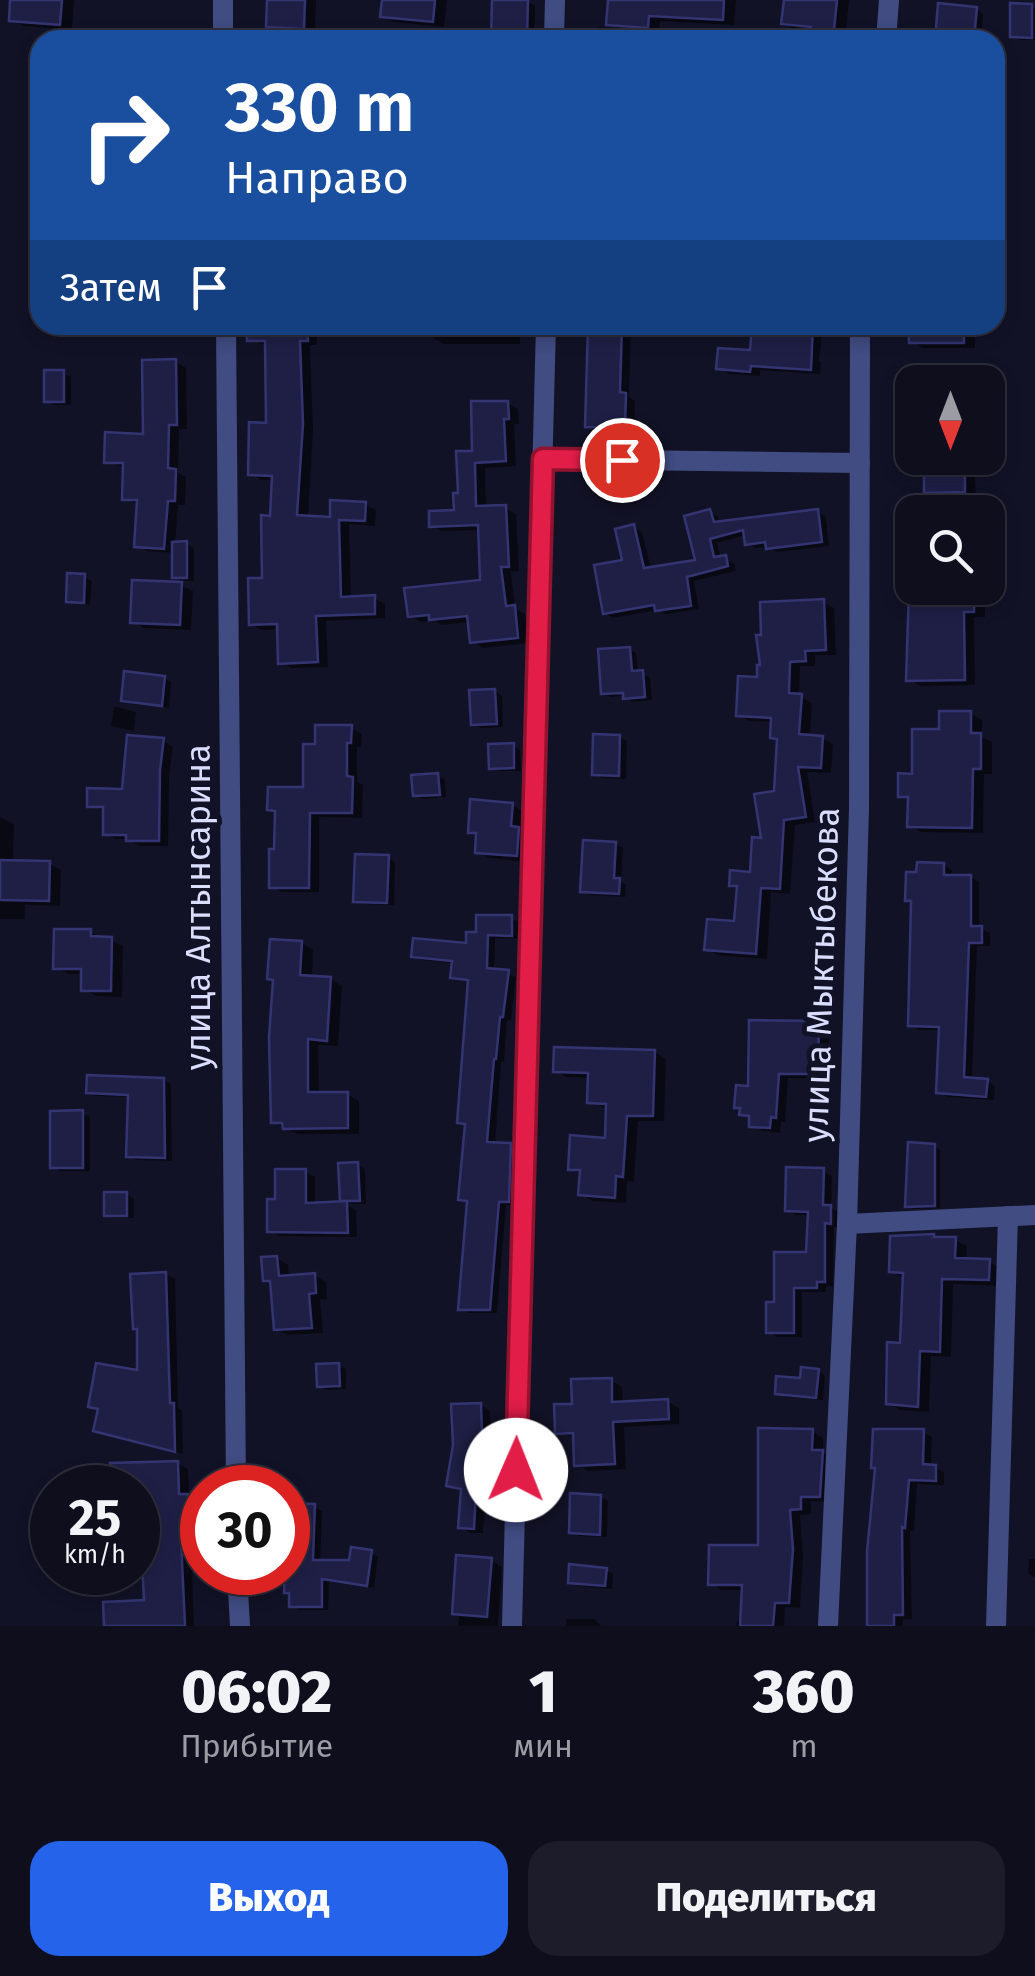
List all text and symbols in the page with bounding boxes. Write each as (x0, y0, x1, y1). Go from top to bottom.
text: 330 m (225, 66, 415, 150)
icon: right (60, 70, 190, 200)
text: Направо (225, 151, 409, 205)
icon: arrive (182, 260, 237, 315)
text: Затем (60, 265, 162, 311)
north arrow (895, 365, 1005, 475)
map controls (895, 365, 1005, 605)
pin (580, 418, 665, 503)
icon: arrive (595, 433, 650, 488)
button: search (895, 495, 1005, 605)
street label: улица Алтынсарина (177, 744, 219, 1070)
street label: улица Мыктыбекова (794, 807, 848, 1143)
position arrow (464, 1418, 568, 1522)
speed limit sign: 30 (180, 1465, 310, 1595)
text: 25 (69, 1488, 121, 1548)
text: km/h (64, 1540, 126, 1570)
text: 06:02 (181, 1656, 332, 1728)
text: 1 (529, 1656, 557, 1728)
text: 360 (753, 1656, 855, 1728)
text: Прибытие (180, 1727, 333, 1765)
text: мин (513, 1727, 573, 1765)
text: m (790, 1727, 818, 1765)
button: Выход (30, 1841, 508, 1956)
button: Поделиться (528, 1841, 1005, 1956)

